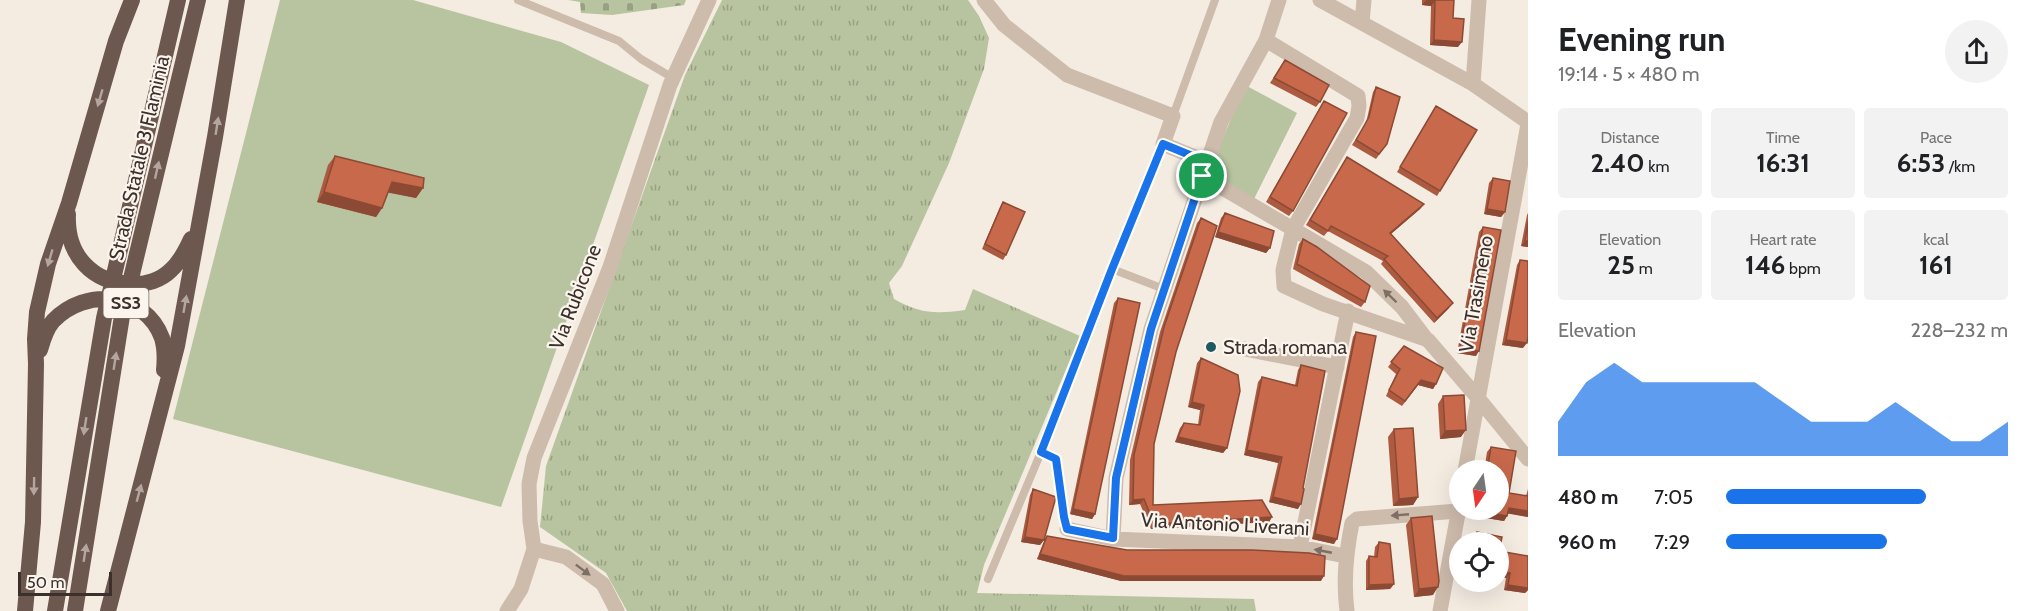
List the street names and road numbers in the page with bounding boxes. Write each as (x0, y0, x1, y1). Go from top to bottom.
street label: Strada Statale 3 Flaminia (104, 53, 174, 263)
street label: Via Trasimeno (1454, 234, 1498, 354)
street label: Via Rubicone (544, 241, 606, 353)
road number: SS3 (104, 288, 148, 318)
street label: Via Antonio Liverani (1140, 508, 1310, 540)

